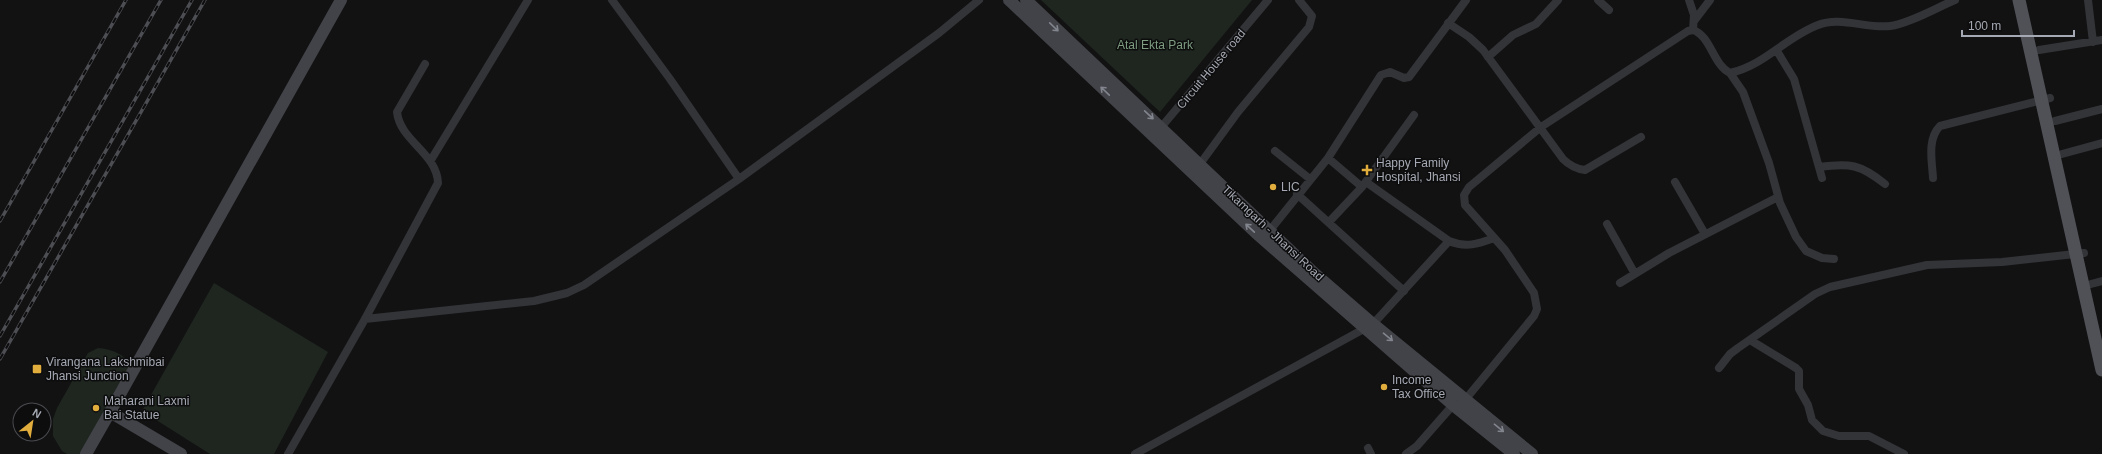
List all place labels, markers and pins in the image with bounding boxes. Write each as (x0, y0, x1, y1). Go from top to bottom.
place label: Happy Family Hospital, Jhansi (1376, 156, 1461, 184)
marker: Happy Family Hospital, Jhansi (1361, 164, 1373, 176)
place label: LIC (1281, 180, 1300, 194)
marker: LIC (1268, 182, 1278, 192)
place label: Virangana Lakshmibai Jhansi Junction (46, 355, 165, 383)
marker: Virangana Lakshmibai Jhansi Junction (31, 363, 43, 375)
place label: Income Tax Office (1392, 373, 1445, 401)
marker: Income Tax Office (1379, 382, 1389, 392)
place label: Maharani Laxmi Bai Statue (104, 394, 189, 422)
marker: Maharani Laxmi Bai Statue (91, 403, 101, 413)

